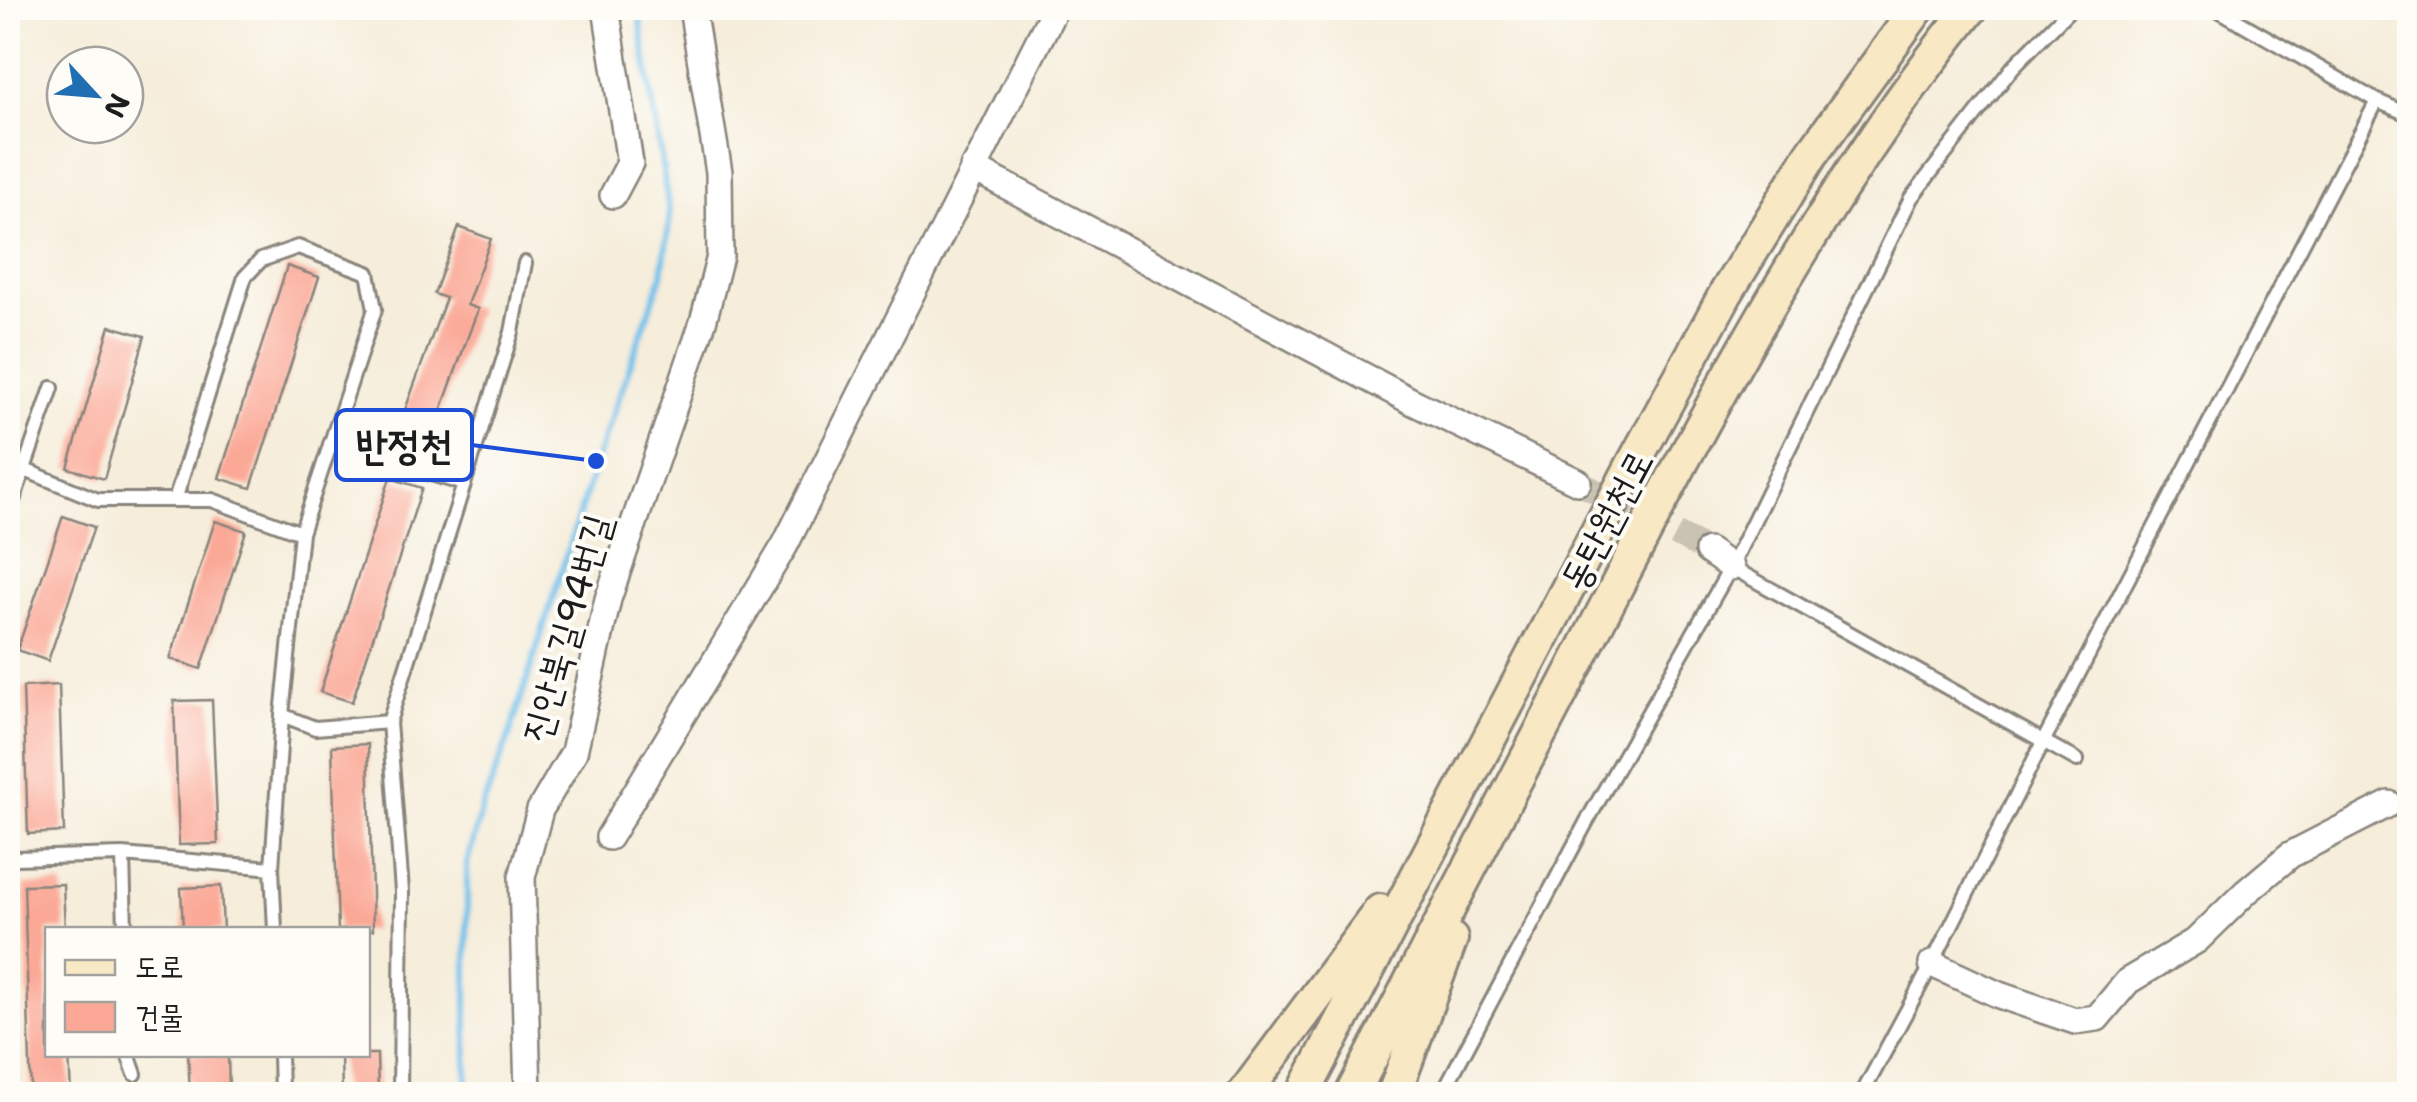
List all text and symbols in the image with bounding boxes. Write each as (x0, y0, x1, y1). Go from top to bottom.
north arrow (45, 45, 145, 145)
text: N (96, 88, 139, 124)
callout: 반정천 (336, 410, 472, 480)
text: 반정천 (356, 418, 452, 472)
street label: 동탄원천로 (1548, 441, 1664, 599)
street label: 진안북길94번길 (509, 508, 623, 748)
legend (45, 927, 370, 1057)
text: 도로 (135, 946, 183, 987)
text: 건물 (135, 996, 183, 1037)

